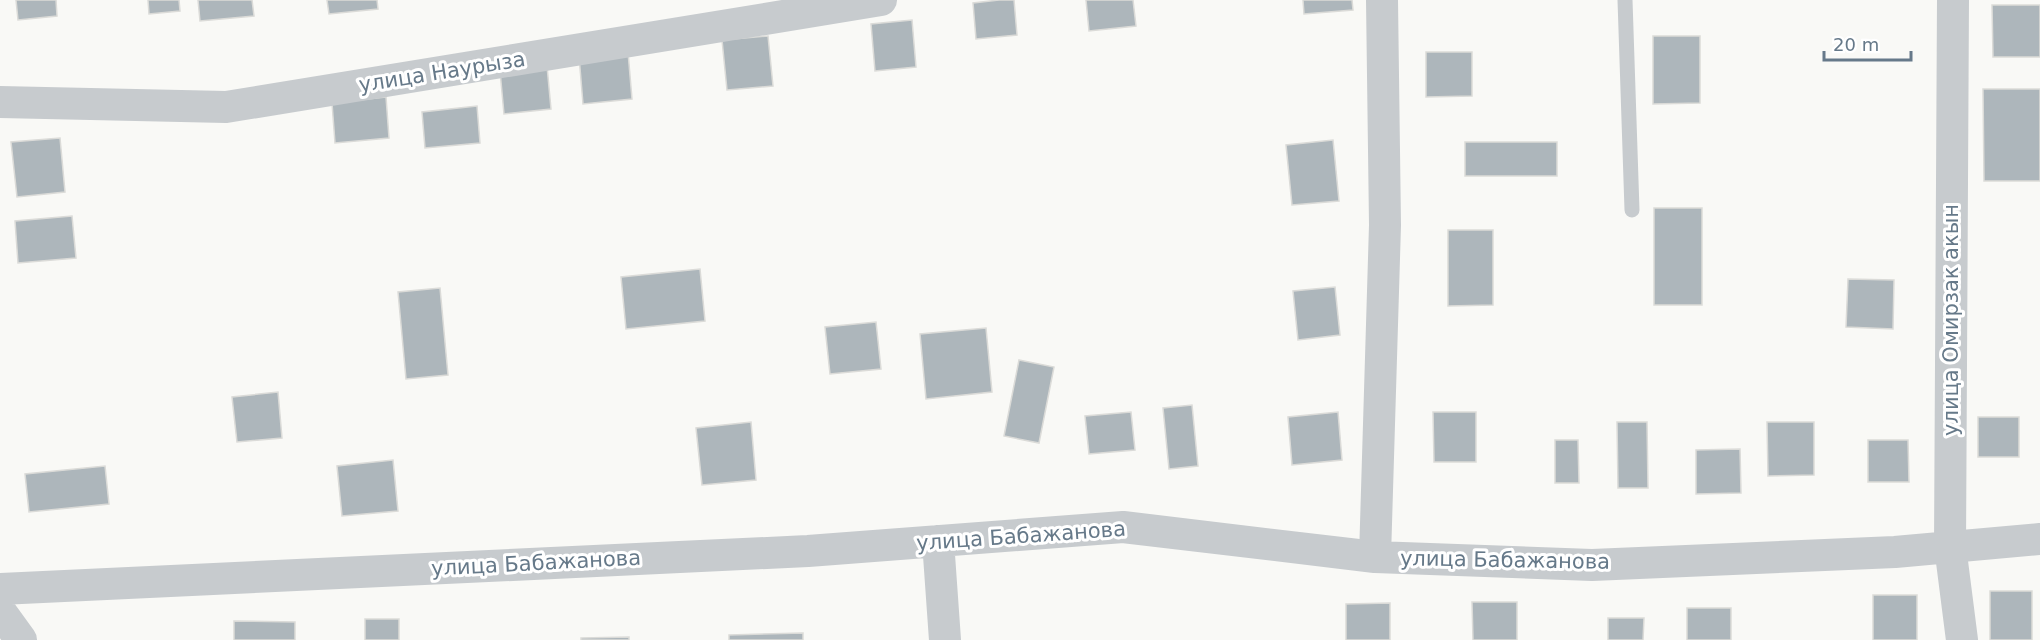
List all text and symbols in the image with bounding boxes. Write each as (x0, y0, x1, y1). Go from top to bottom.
scale bar (1824, 24, 1911, 62)
text: 20 m (1833, 34, 1879, 55)
street label: улица Наурыза (357, 47, 527, 97)
street label: улица Омирзак акын (1939, 204, 1963, 436)
street label: улица Бабажанова (915, 517, 1127, 555)
street label: улица Бабажанова (430, 546, 642, 580)
street label: улица Бабажанова (1400, 546, 1610, 574)

